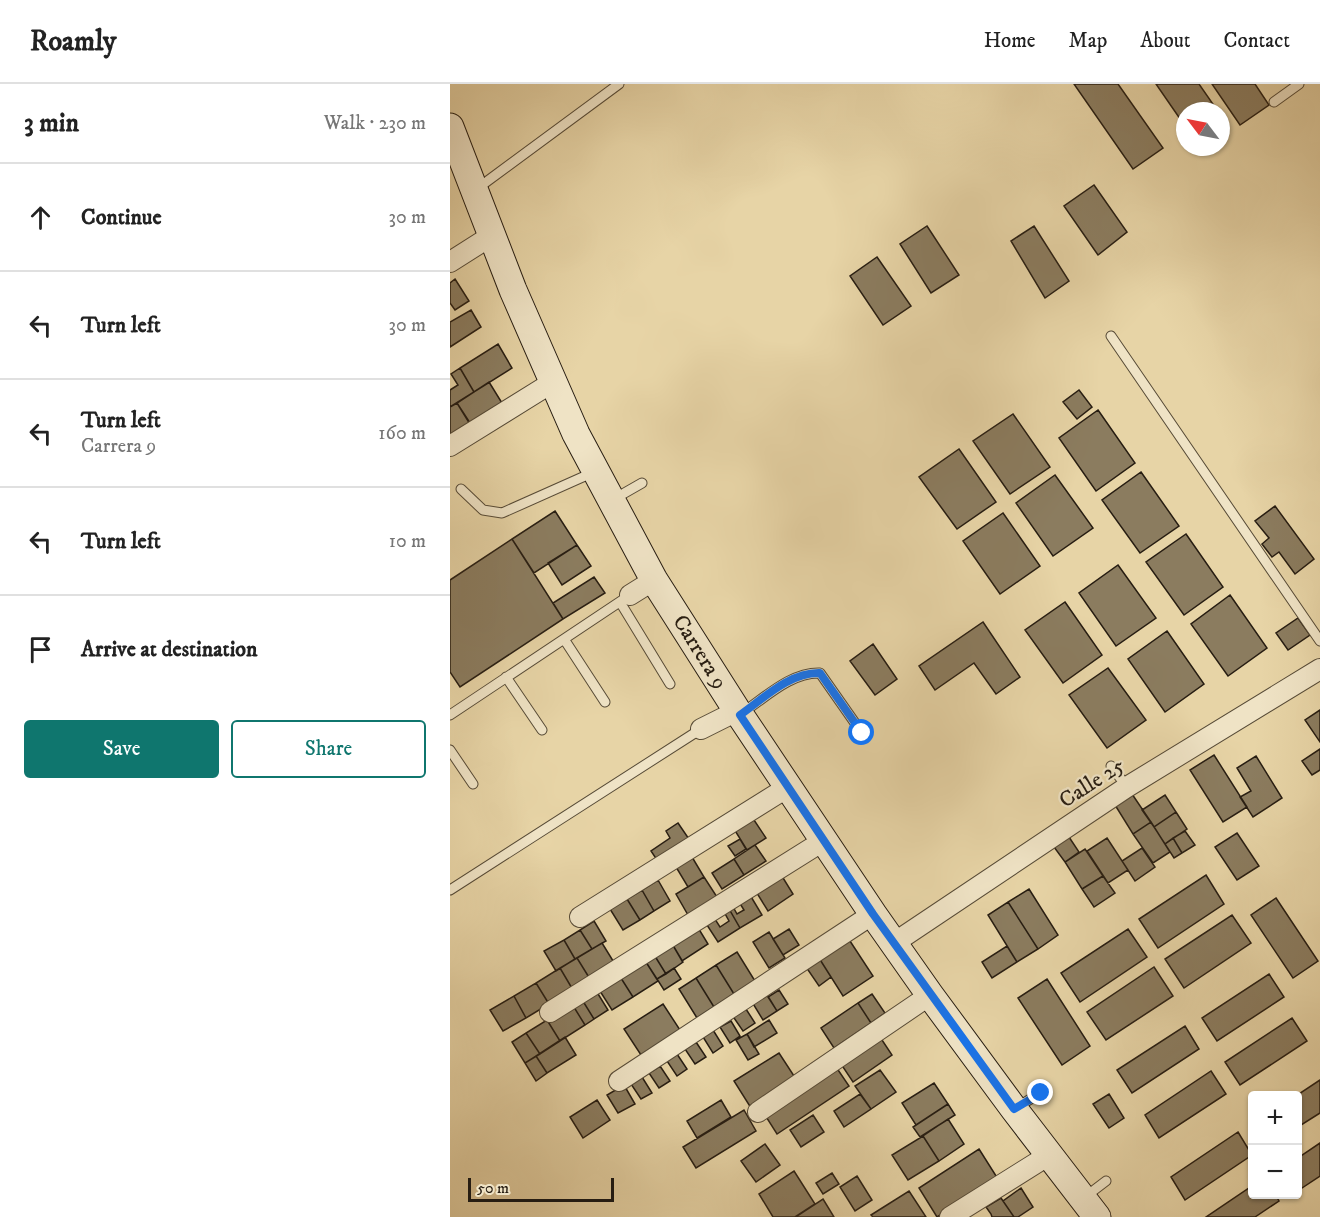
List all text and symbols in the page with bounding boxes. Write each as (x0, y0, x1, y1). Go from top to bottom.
text: Roamly (30, 24, 116, 59)
text: Home (984, 28, 1036, 54)
text: Map (1069, 28, 1107, 54)
text: About (1140, 28, 1191, 54)
text: Contact (1224, 28, 1290, 54)
north arrow (1176, 102, 1230, 156)
text: 3 min (24, 107, 79, 140)
text: Walk · 230 m (324, 111, 426, 136)
icon: ahead (24, 201, 57, 234)
text: Continue (81, 204, 162, 231)
text: 30 m (388, 205, 426, 230)
icon: left (24, 309, 57, 342)
text: Turn left (81, 312, 161, 339)
text: 30 m (388, 313, 426, 338)
text: Turn left (81, 407, 161, 434)
icon: left (24, 417, 57, 450)
text: 160 m (378, 421, 426, 446)
text: Carrera 9 (81, 434, 156, 459)
icon: left (24, 525, 57, 558)
text: Turn left (81, 528, 161, 555)
text: 10 m (389, 529, 426, 554)
street label: Carrera 9 (667, 610, 733, 694)
icon: arrive (24, 633, 57, 666)
text: Arrive at destination (81, 636, 258, 663)
route start (848, 719, 874, 745)
button: Save (24, 720, 219, 778)
button: Share (231, 720, 426, 778)
street label: Calle 25 (1054, 752, 1130, 814)
route end (1027, 1079, 1053, 1105)
map controls (1248, 1091, 1302, 1199)
button: + (1248, 1091, 1302, 1145)
button: − (1248, 1145, 1302, 1199)
scale bar (468, 1175, 614, 1202)
text: 50 m (477, 1178, 509, 1198)

